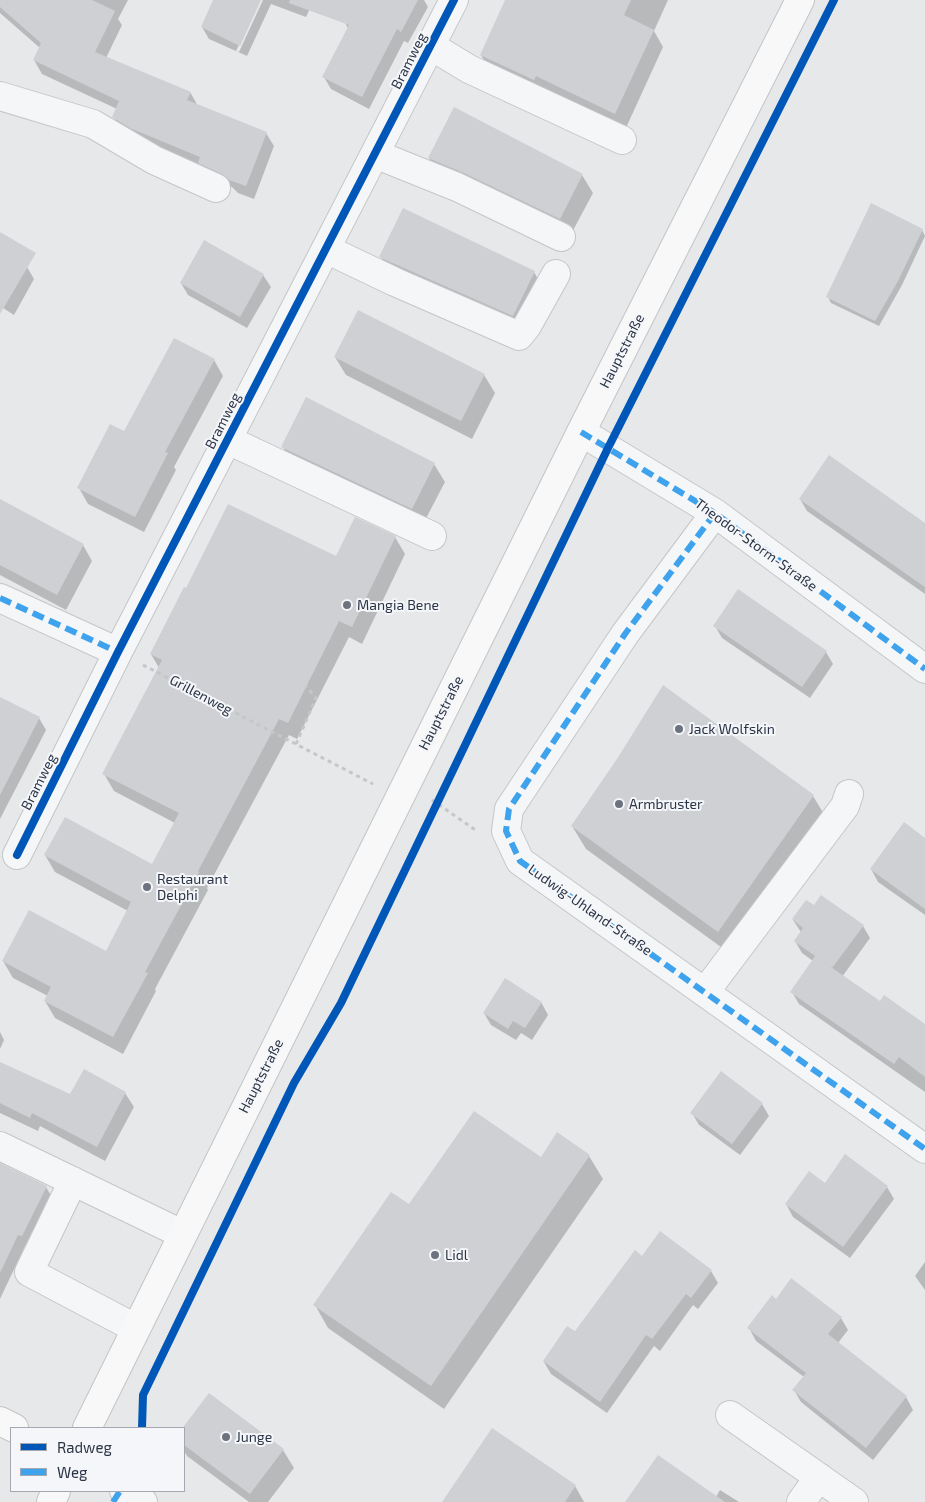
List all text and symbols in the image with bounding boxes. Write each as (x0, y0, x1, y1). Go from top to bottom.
street label: Bramweg (388, 30, 430, 92)
street label: Hauptstraße (596, 311, 648, 391)
street label: Bramweg (202, 390, 244, 452)
street label: Theodor-Storm-Straße (692, 495, 820, 595)
place label: Mangia Bene (357, 597, 439, 613)
marker: Mangia Bene (341, 599, 353, 611)
street label: Grillenweg (167, 671, 235, 719)
street label: Hauptstraße (415, 673, 467, 753)
place label: Jack Wolfskin (689, 721, 775, 737)
marker: Jack Wolfskin (673, 723, 685, 735)
street label: Bramweg (18, 751, 60, 813)
place label: Armbruster (629, 796, 703, 812)
marker: Armbruster (613, 798, 625, 810)
street label: Ludwig-Uhland-Straße (525, 861, 655, 959)
place label: Restaurant Delphi (157, 871, 228, 904)
marker: Restaurant Delphi (141, 881, 153, 893)
street label: Hauptstraße (235, 1036, 287, 1116)
place label: Lidl (445, 1247, 468, 1263)
marker: Lidl (429, 1249, 441, 1261)
legend (10, 1427, 185, 1492)
place label: Junge (236, 1429, 272, 1445)
marker: Junge (220, 1431, 232, 1443)
text: Radweg (57, 1438, 112, 1456)
text: Weg (57, 1463, 87, 1481)

